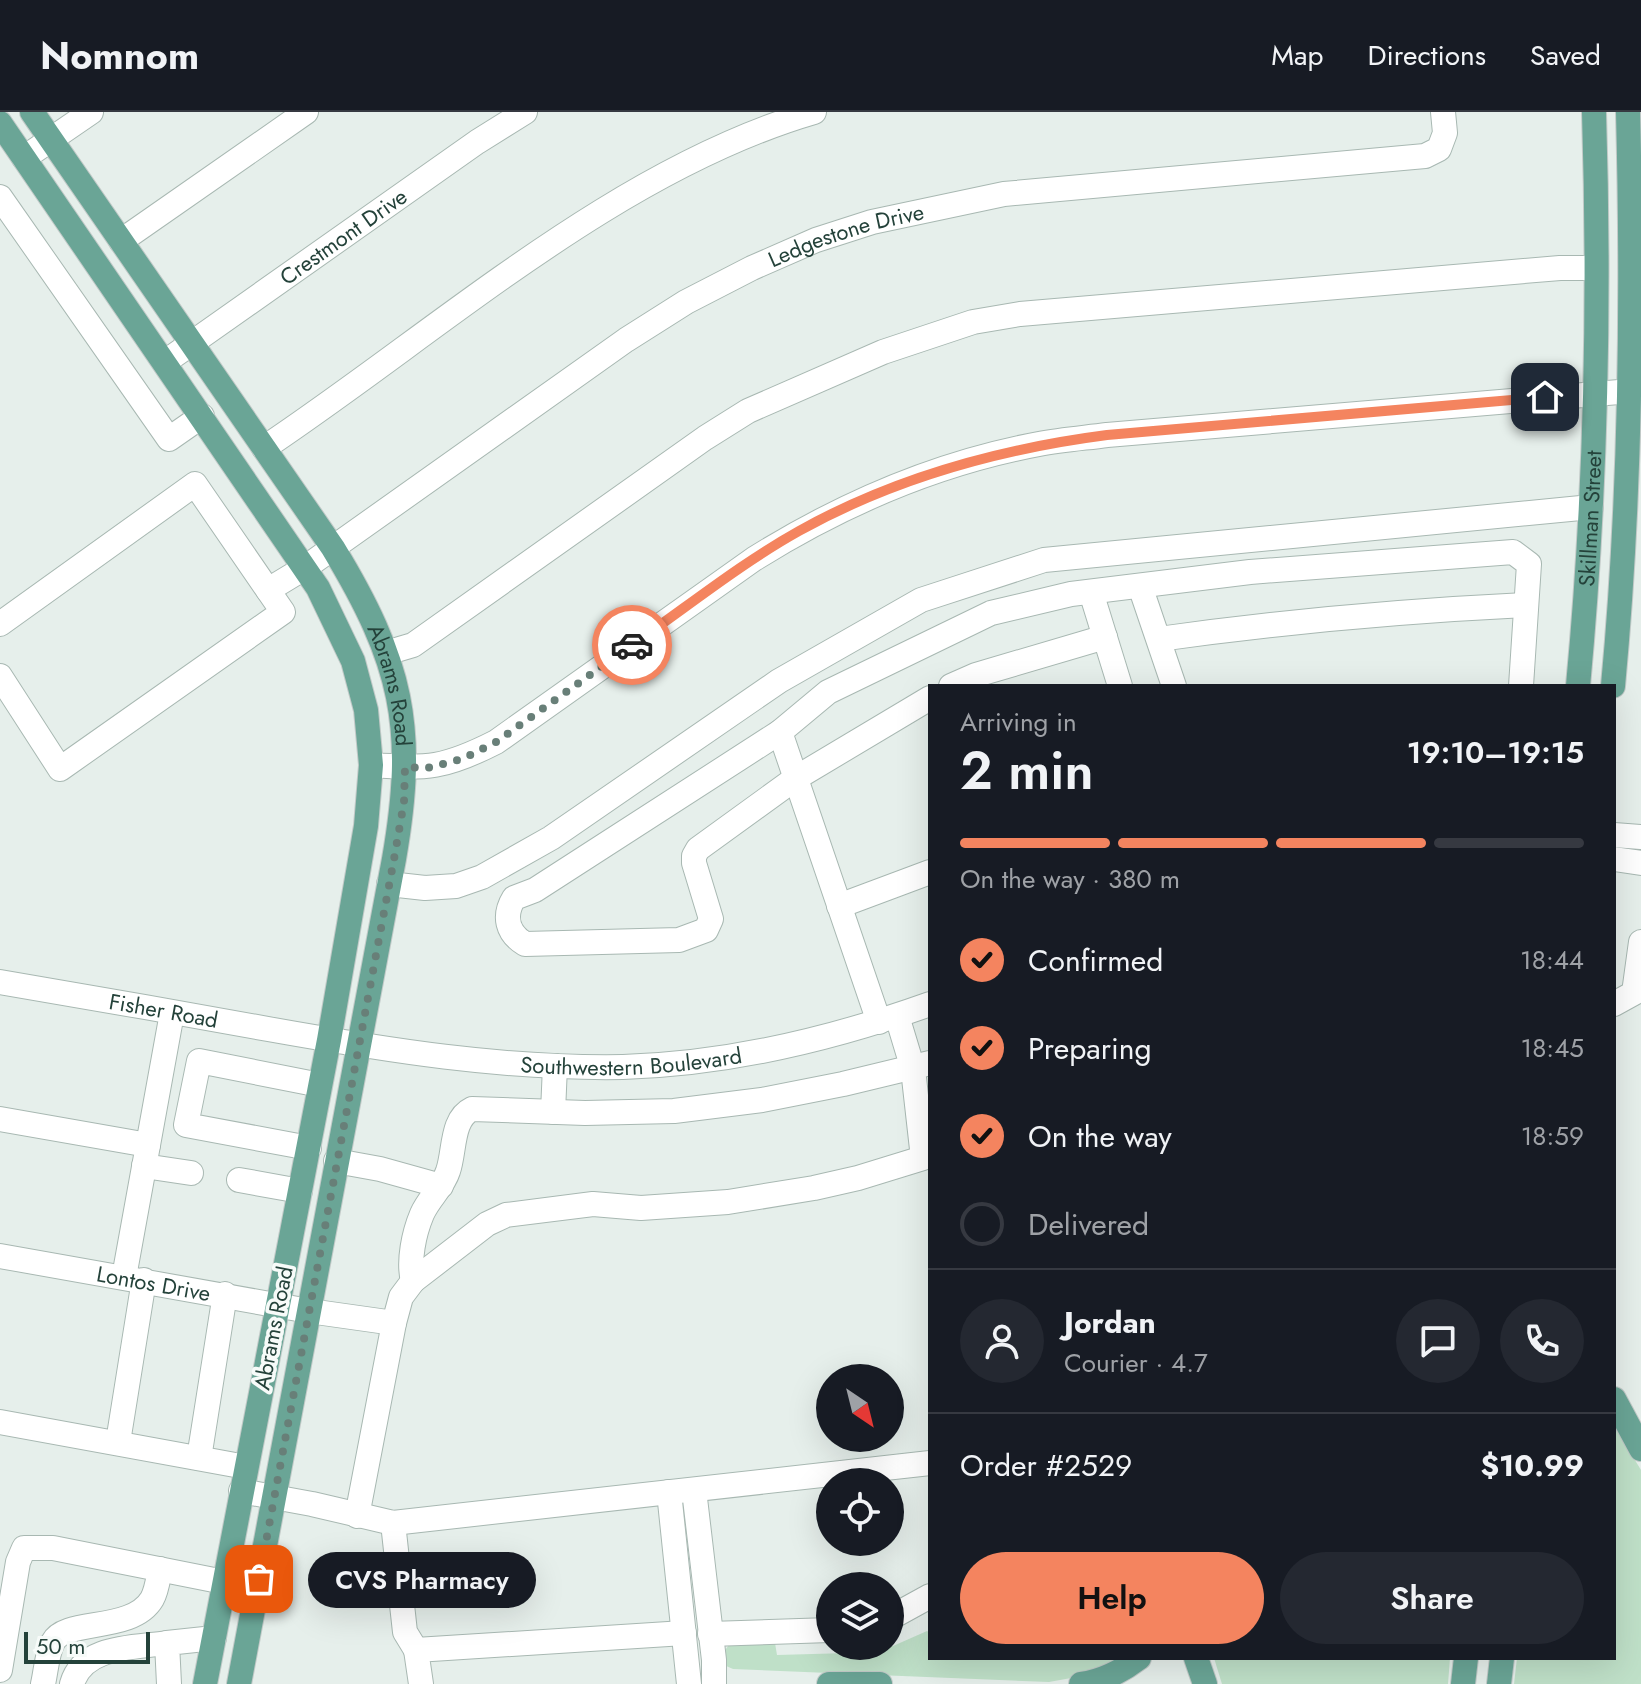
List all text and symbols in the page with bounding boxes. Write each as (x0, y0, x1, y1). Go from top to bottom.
text: Nomnom (40, 28, 199, 83)
text: Map (1271, 35, 1323, 76)
text: Directions (1367, 35, 1486, 76)
text: Saved (1530, 35, 1601, 76)
street label: Crestmont Drive (273, 180, 413, 292)
street label: Ledgestone Drive (763, 195, 927, 275)
pin (1511, 363, 1579, 431)
icon: home (1523, 375, 1567, 419)
street label: Skillman Street (1570, 449, 1609, 587)
courier (592, 605, 672, 685)
street label: Abrams Road (360, 619, 420, 747)
icon: car (610, 623, 654, 667)
text: Arriving in (960, 703, 1077, 741)
text: 19:10–19:15 (1407, 731, 1584, 774)
text: 2 min (960, 733, 1093, 809)
text: On the way · 380 m (960, 860, 1180, 898)
icon: check (960, 938, 1004, 982)
text: Confirmed (1028, 939, 1163, 982)
text: 18:44 (1520, 941, 1584, 979)
street label: Fisher Road (107, 985, 221, 1036)
icon: check (960, 1026, 1004, 1070)
text: Preparing (1028, 1027, 1152, 1070)
text: 18:45 (1520, 1029, 1584, 1067)
street label: Southwestern Boulevard (519, 1039, 744, 1083)
icon: check (960, 1114, 1004, 1158)
text: On the way (1028, 1115, 1172, 1158)
text: 18:59 (1521, 1117, 1584, 1155)
text: Delivered (1028, 1203, 1149, 1246)
street label: Lontos Drive (94, 1257, 213, 1309)
street label: Abrams Road (245, 1263, 301, 1393)
button: person (960, 1299, 1044, 1383)
button: chat (1396, 1299, 1480, 1383)
button: phone (1500, 1299, 1584, 1383)
text: Jordan (1064, 1301, 1156, 1344)
text: Courier · 4.7 (1064, 1344, 1208, 1382)
north arrow (816, 1364, 904, 1452)
map controls (816, 1364, 904, 1660)
text: Order #2529 (960, 1444, 1132, 1487)
text: $10.99 (1480, 1444, 1584, 1487)
button: locate (816, 1468, 904, 1556)
pin (225, 1545, 293, 1613)
callout: CVS Pharmacy (307, 1551, 535, 1607)
button: Help (960, 1552, 1264, 1644)
button: Share (1280, 1552, 1584, 1644)
icon: bag (237, 1557, 281, 1601)
text: CVS Pharmacy (335, 1561, 509, 1599)
button: layers (816, 1572, 904, 1660)
scale bar (24, 1628, 150, 1664)
text: 50 m (36, 1630, 85, 1662)

